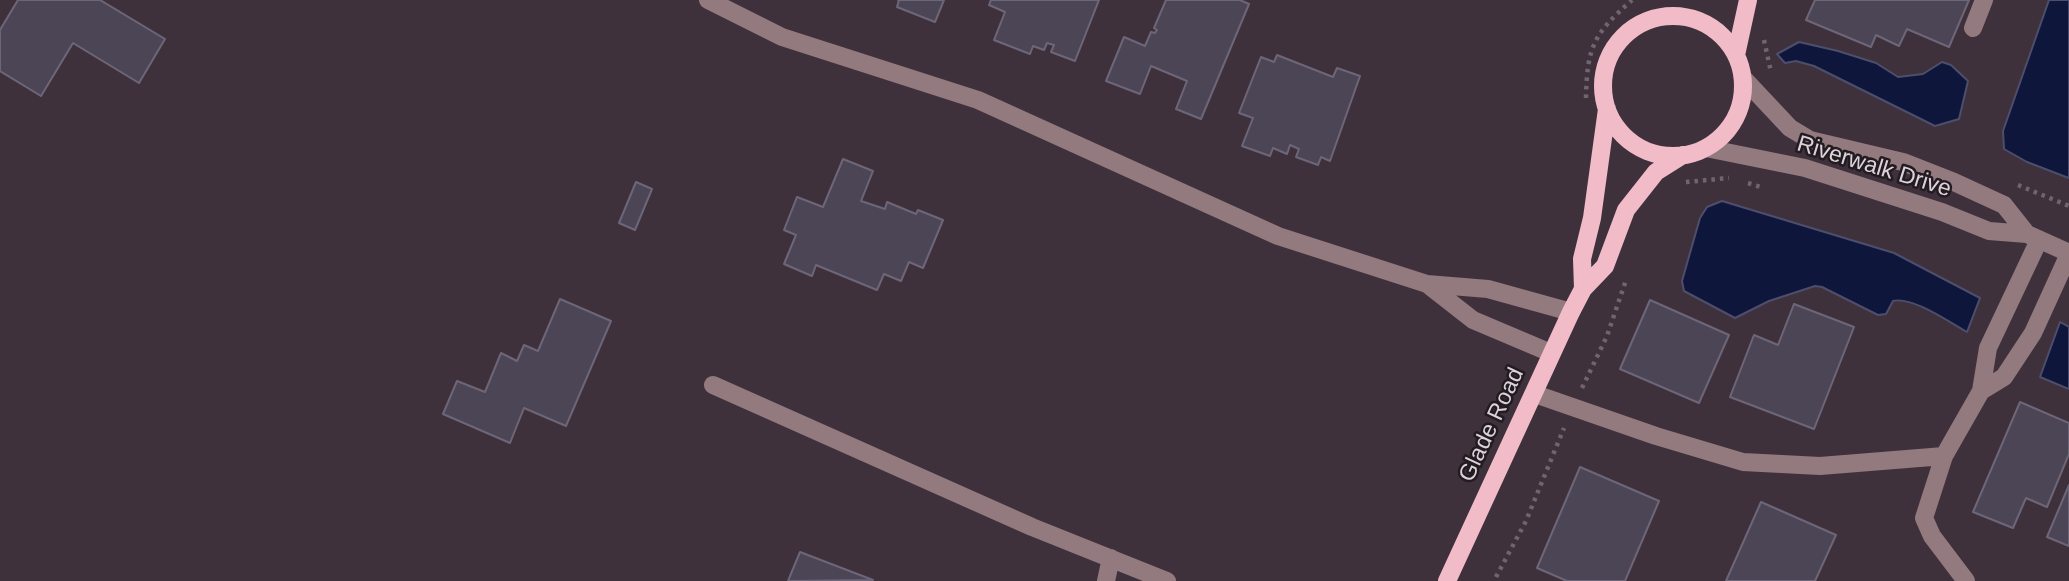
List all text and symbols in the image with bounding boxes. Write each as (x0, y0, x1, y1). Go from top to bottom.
street label: Riverwalk Drive (1794, 130, 1954, 204)
street label: Glade Road (1454, 364, 1530, 486)

